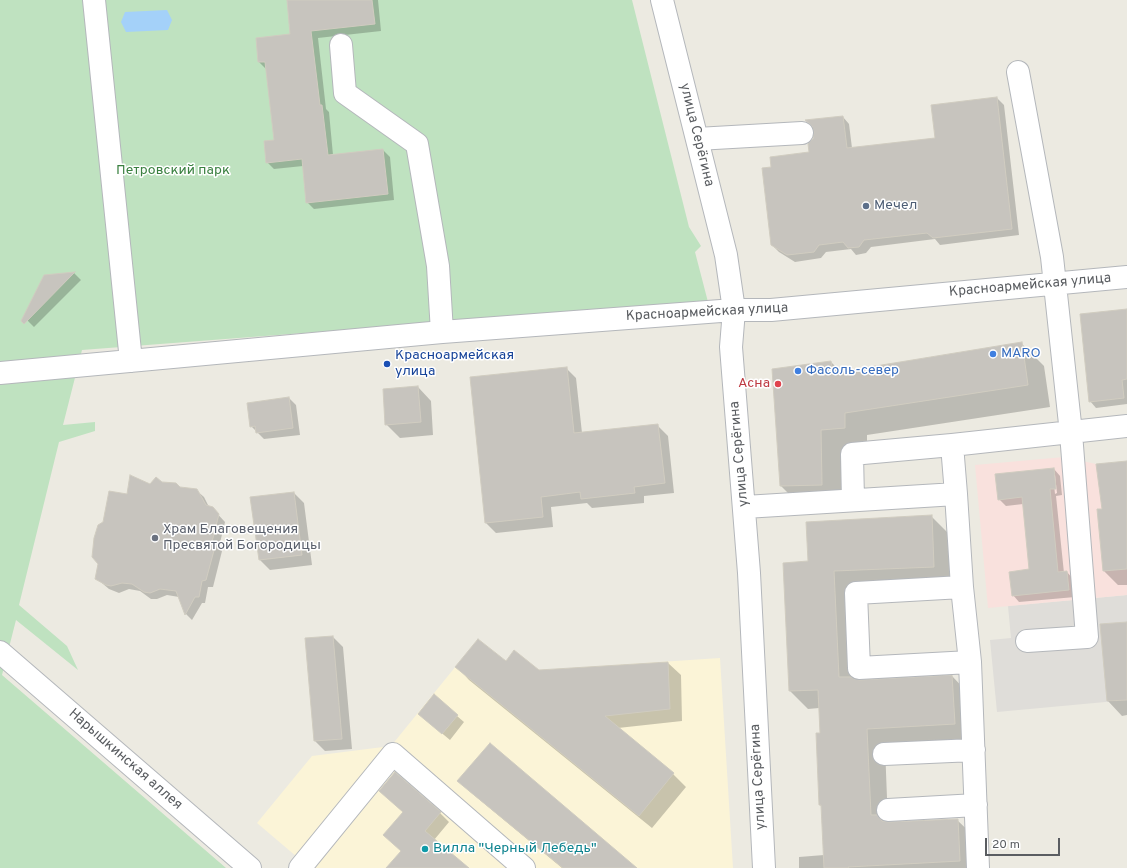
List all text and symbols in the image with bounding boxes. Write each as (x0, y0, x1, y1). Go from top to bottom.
street label: улица Серёгина (675, 82, 717, 188)
park label: Петровский парк (116, 163, 230, 179)
place label: Мечел (874, 198, 917, 214)
marker: Мечел (861, 201, 871, 211)
street label: Красноармейская улица (948, 271, 1112, 301)
street label: Красноармейская улица (625, 300, 789, 326)
place label: MARO (1001, 346, 1041, 362)
place label: Красноармейская улица (395, 348, 514, 380)
marker: MARO (988, 349, 998, 359)
marker: Красноармейская улица (382, 359, 392, 369)
place label: Фасоль-север (806, 363, 899, 379)
marker: Фасоль-север (793, 366, 803, 376)
place label: Асна (738, 376, 770, 392)
marker: Асна (773, 379, 783, 389)
street label: улица Серёгина (727, 400, 753, 508)
place label: Храм Благовещения Пресвятой Богородицы (163, 522, 321, 554)
marker: Храм Благовещения Пресвятой Богородицы (150, 533, 160, 543)
street label: Нарышкинская аллея (65, 706, 185, 814)
street label: улица Серёгина (748, 724, 770, 830)
scale bar (987, 830, 1062, 856)
text: 20 m (992, 837, 1020, 853)
place label: Вилла "Черный Лебедь" (433, 841, 597, 857)
marker: Вилла "Черный Лебедь" (420, 844, 430, 854)

